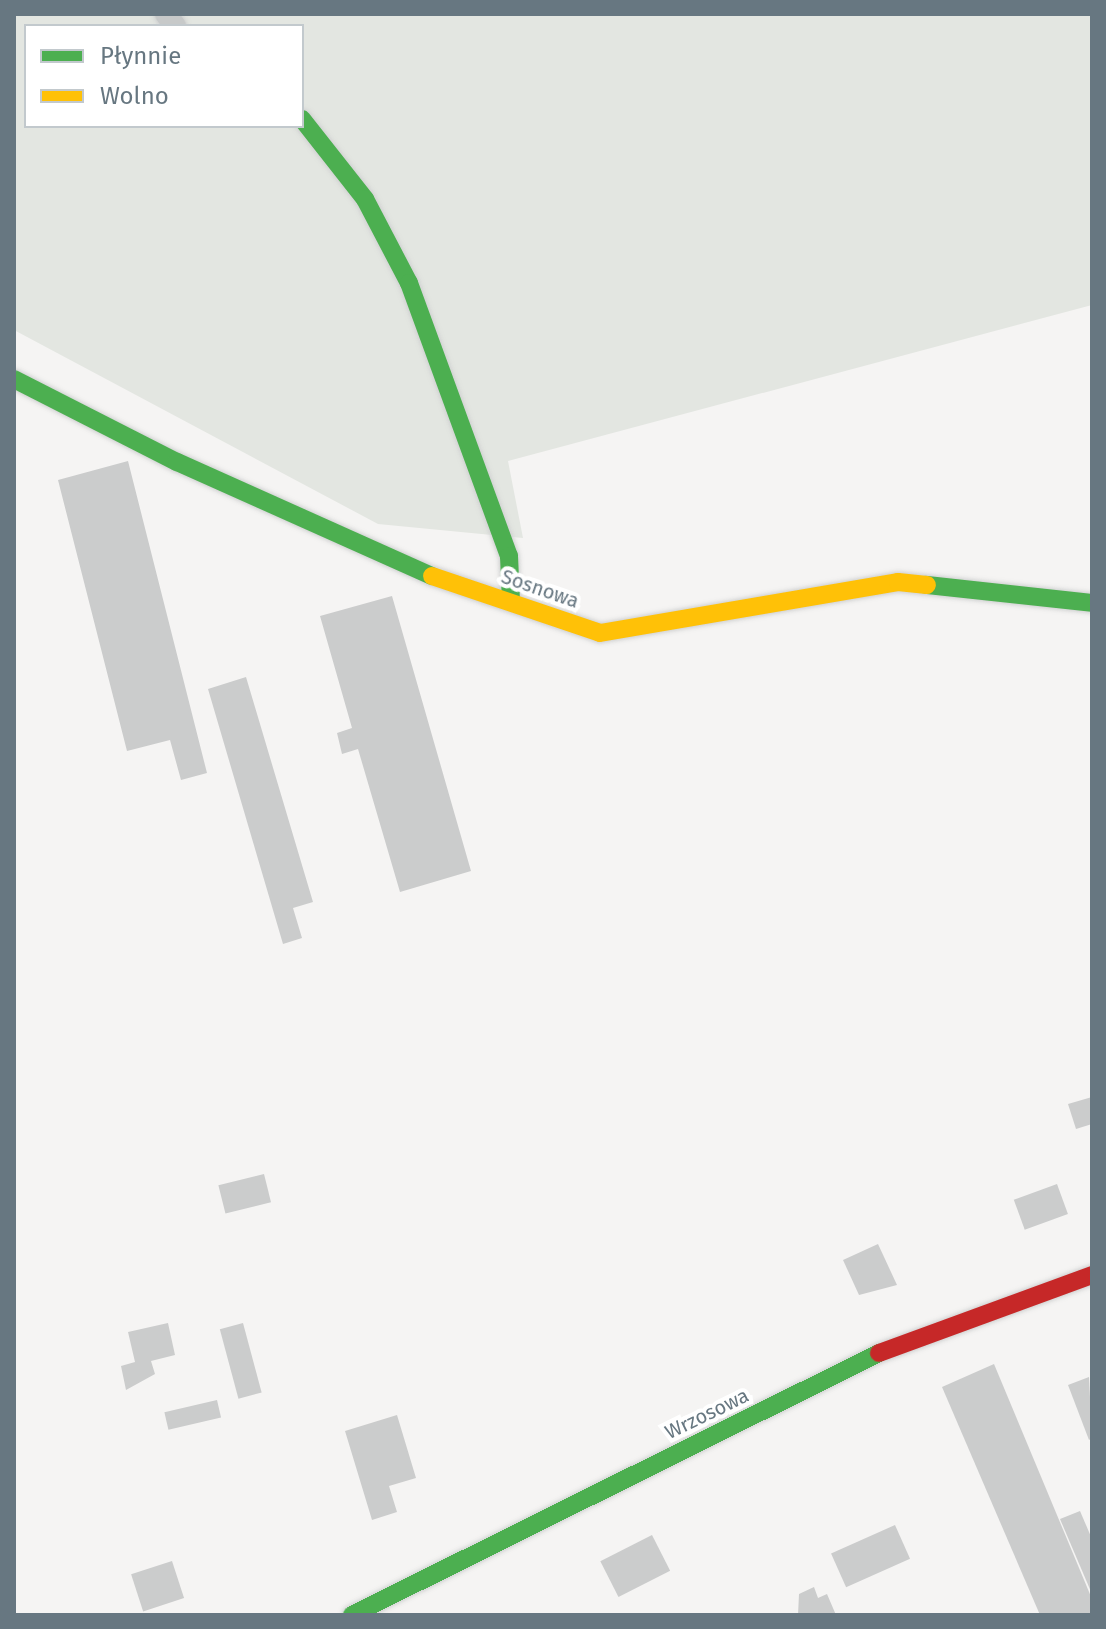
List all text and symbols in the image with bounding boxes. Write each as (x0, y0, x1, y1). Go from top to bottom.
legend (24, 24, 304, 128)
text: Płynnie (100, 42, 181, 70)
text: Wolno (100, 82, 169, 110)
street label: Sosnowa (498, 565, 582, 613)
street label: Wrzosowa (661, 1383, 753, 1445)

